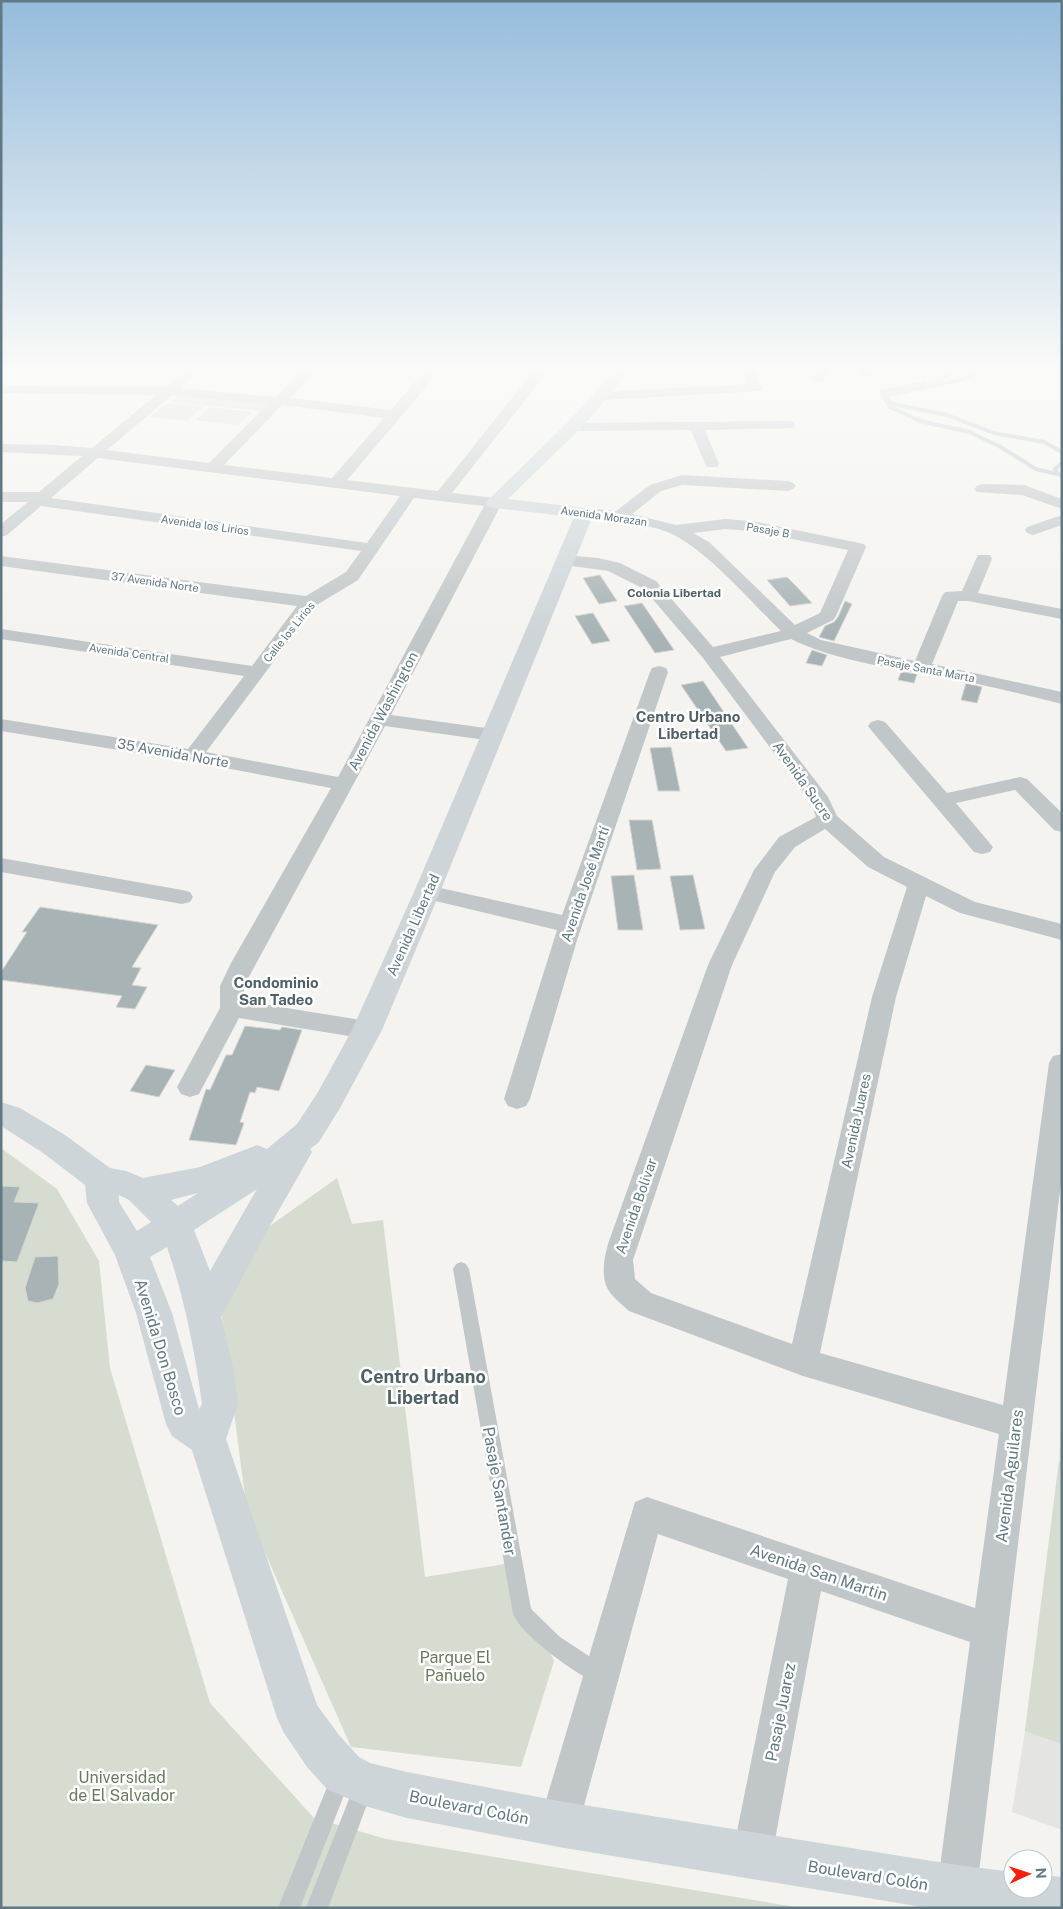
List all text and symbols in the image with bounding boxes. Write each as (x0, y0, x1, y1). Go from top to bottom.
street label: Avenida Morazan (560, 504, 648, 528)
street label: Avenida los Lirios (160, 513, 250, 537)
street label: Pasaje B (745, 520, 791, 540)
street label: 37 Avenida Norte (111, 570, 199, 594)
district label: Colonia Libertad (627, 586, 721, 600)
street label: Calle los Lirios (261, 599, 317, 665)
street label: Avenida Central (88, 641, 170, 665)
street label: Avenida Washington (345, 649, 421, 773)
street label: Pasaje Santa Marta (876, 654, 976, 684)
district label: Centro Urbano Libertad (636, 708, 741, 742)
street label: 35 Avenida Norte (116, 735, 230, 771)
street label: Avenida Sucre (770, 738, 836, 824)
street label: Avenida José Martí (558, 824, 612, 944)
street label: Avenida Libertad (383, 872, 443, 978)
district label: Condominio San Tadeo (233, 974, 319, 1008)
street label: Avenida Juares (838, 1072, 874, 1170)
street label: Avenida Bolivar (612, 1156, 660, 1256)
street label: Avenida Don Bosco (131, 1277, 190, 1418)
district label: Centro Urbano Libertad (360, 1366, 486, 1408)
street label: Avenida Aguilares (992, 1408, 1027, 1544)
street label: Pasaje Santander (479, 1425, 520, 1557)
street label: Avenida San Martin (748, 1540, 890, 1605)
park label: Parque El Pañuelo (419, 1648, 491, 1685)
street label: Pasaje Juarez (762, 1661, 799, 1763)
park label: Universidad de El Salvador (69, 1768, 175, 1805)
street label: Boulevard Colón (407, 1787, 530, 1828)
north arrow (1003, 1849, 1053, 1899)
street label: Boulevard Colón (806, 1857, 929, 1894)
text: N (1033, 1867, 1049, 1879)

